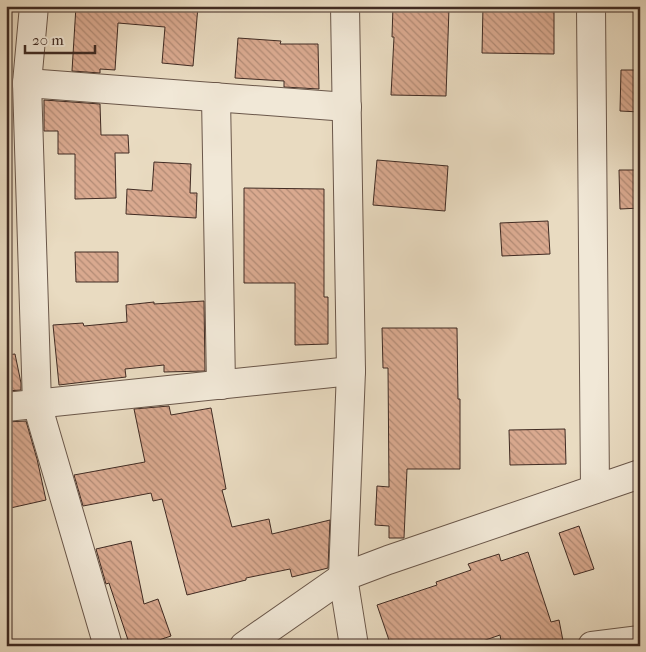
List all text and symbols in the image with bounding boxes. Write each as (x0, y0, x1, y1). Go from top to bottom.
scale bar (25, 22, 95, 54)
text: 20 m (32, 31, 64, 49)

